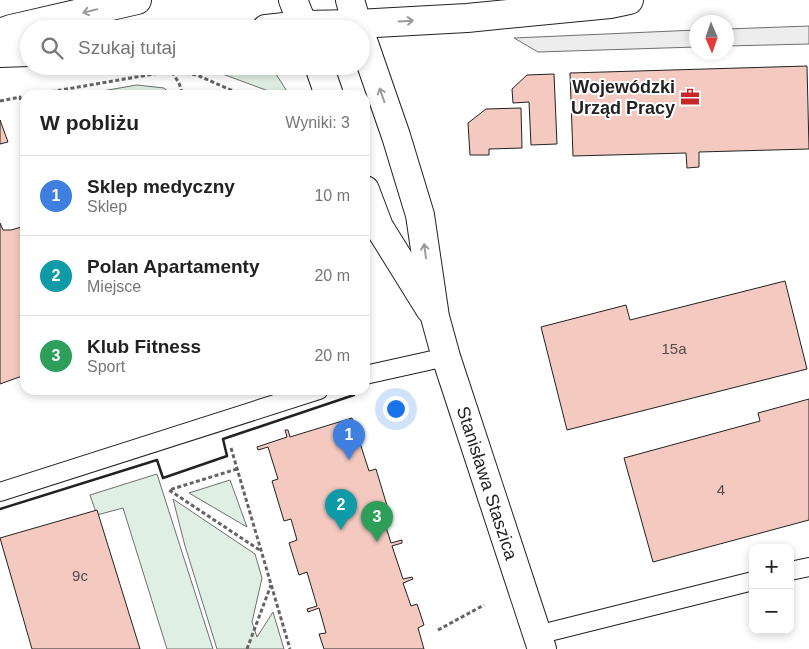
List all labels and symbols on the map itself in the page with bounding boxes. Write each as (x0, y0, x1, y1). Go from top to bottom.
one-way arrow (82, 7, 98, 16)
north arrow (689, 15, 734, 60)
one-way arrow (398, 17, 414, 26)
place label: Wojewódzki Urząd Pracy (571, 77, 675, 118)
office icon: Wojewódzki Urząd Pracy (679, 86, 701, 108)
one-way arrow (377, 88, 386, 103)
one-way arrow (420, 244, 430, 260)
house number: 15a (661, 340, 687, 357)
your location (383, 396, 409, 422)
street label: Stanisława Staszica (453, 404, 522, 563)
pin: 1 (333, 419, 365, 460)
house number: 4 (717, 481, 725, 498)
pin: 2 (325, 489, 357, 530)
pin: 3 (361, 501, 393, 542)
house number: 9c (72, 567, 88, 584)

